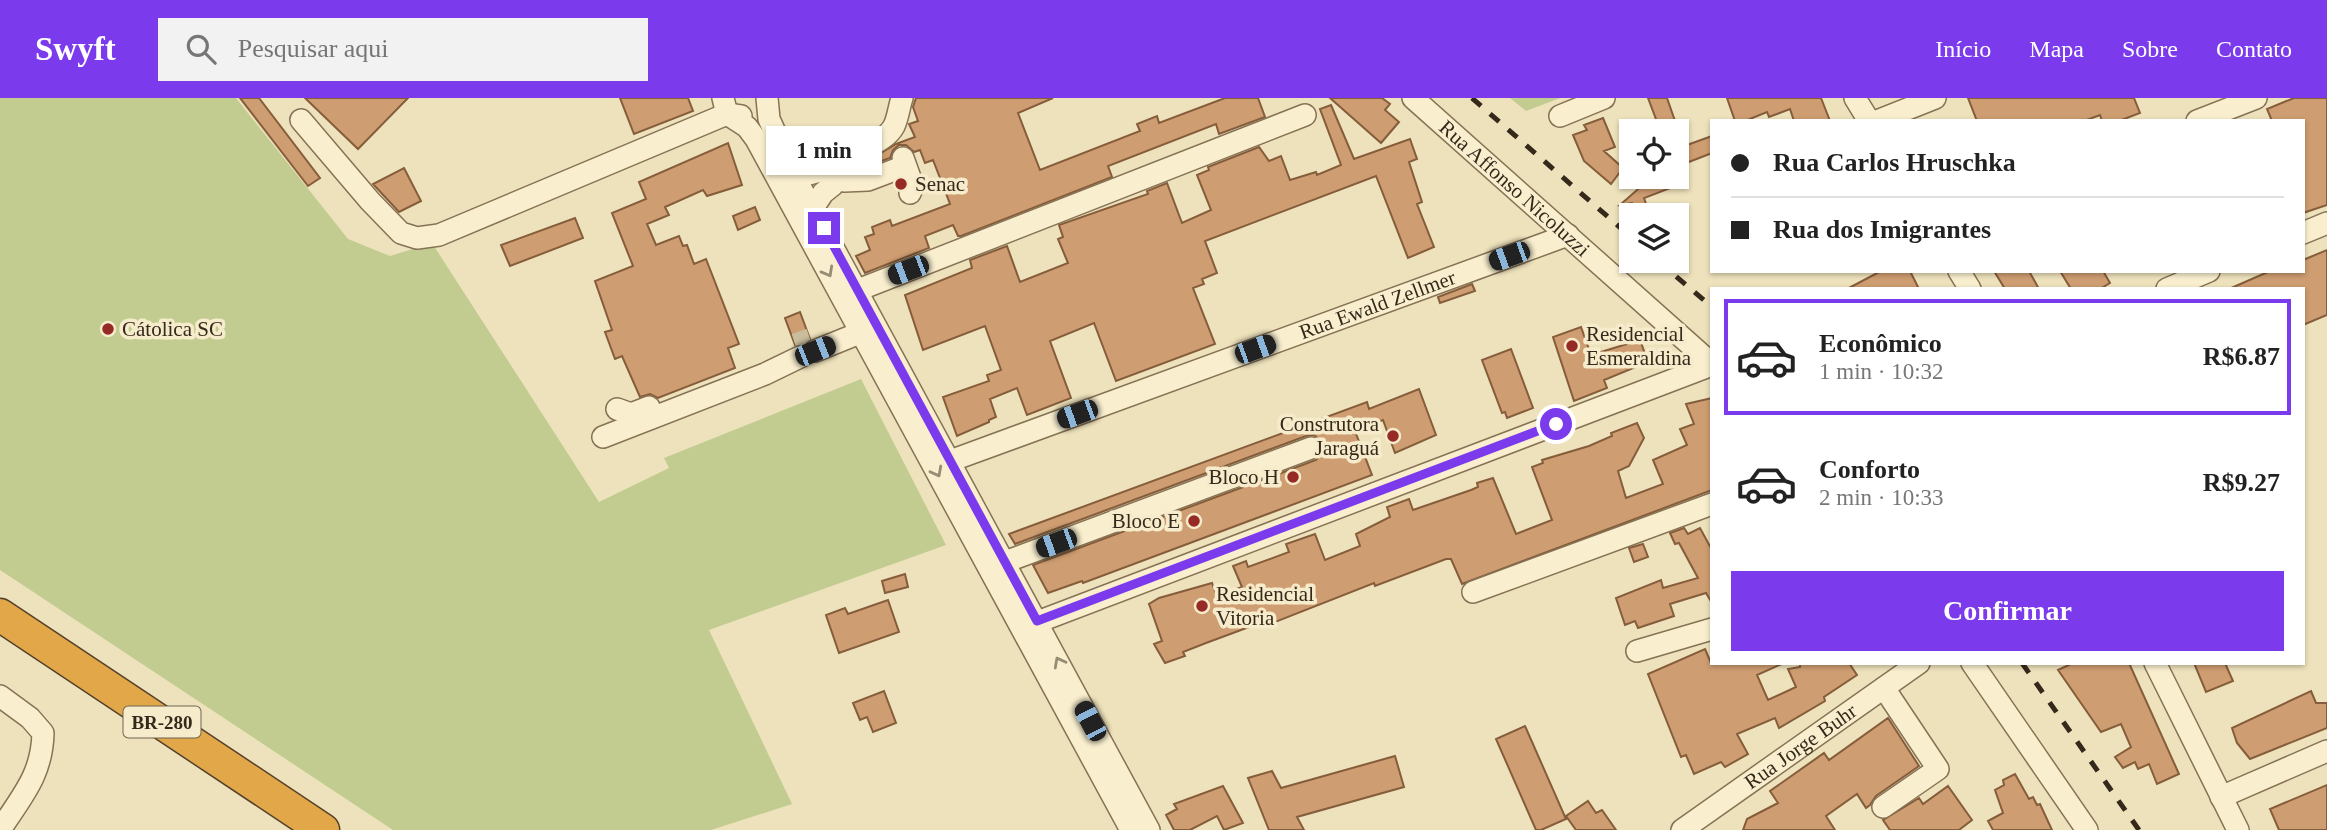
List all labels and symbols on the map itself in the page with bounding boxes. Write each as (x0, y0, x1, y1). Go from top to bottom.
street label: Rua Affonso Nicoluzzi (1434, 115, 1595, 262)
callout: 1 min (766, 127, 882, 176)
place label: Senac (915, 172, 965, 196)
marker: Senac (893, 176, 909, 192)
route end (808, 212, 840, 244)
car (1486, 239, 1533, 273)
car (885, 253, 932, 287)
one-way arrow (820, 264, 834, 277)
street label: Rua Ewald Zellmer (1296, 265, 1459, 344)
place label: Cátolica SC (122, 317, 223, 341)
marker: Cátolica SC (100, 321, 116, 337)
place label: Residencial Esmeraldina (1586, 322, 1692, 370)
car (1232, 332, 1279, 366)
car (792, 333, 839, 369)
marker: Residencial Esmeraldina (1564, 338, 1580, 354)
car (1054, 397, 1101, 431)
route start (1540, 408, 1572, 440)
place label: Construtora Jaraguá (1280, 412, 1380, 460)
marker: Construtora Jaraguá (1385, 428, 1401, 444)
one-way arrow (929, 464, 942, 477)
place label: Bloco H (1208, 465, 1279, 489)
marker: Bloco H (1285, 469, 1301, 485)
place label: Bloco E (1112, 509, 1180, 533)
marker: Bloco E (1186, 513, 1202, 529)
car (1033, 526, 1080, 560)
place label: Residencial Vitoria (1216, 582, 1314, 630)
marker: Residencial Vitoria (1194, 598, 1210, 614)
one-way arrow (1054, 657, 1067, 669)
car (1071, 698, 1110, 744)
street label: Rua Jorge Buhr (1740, 699, 1861, 794)
road number: BR-280 (124, 706, 200, 737)

